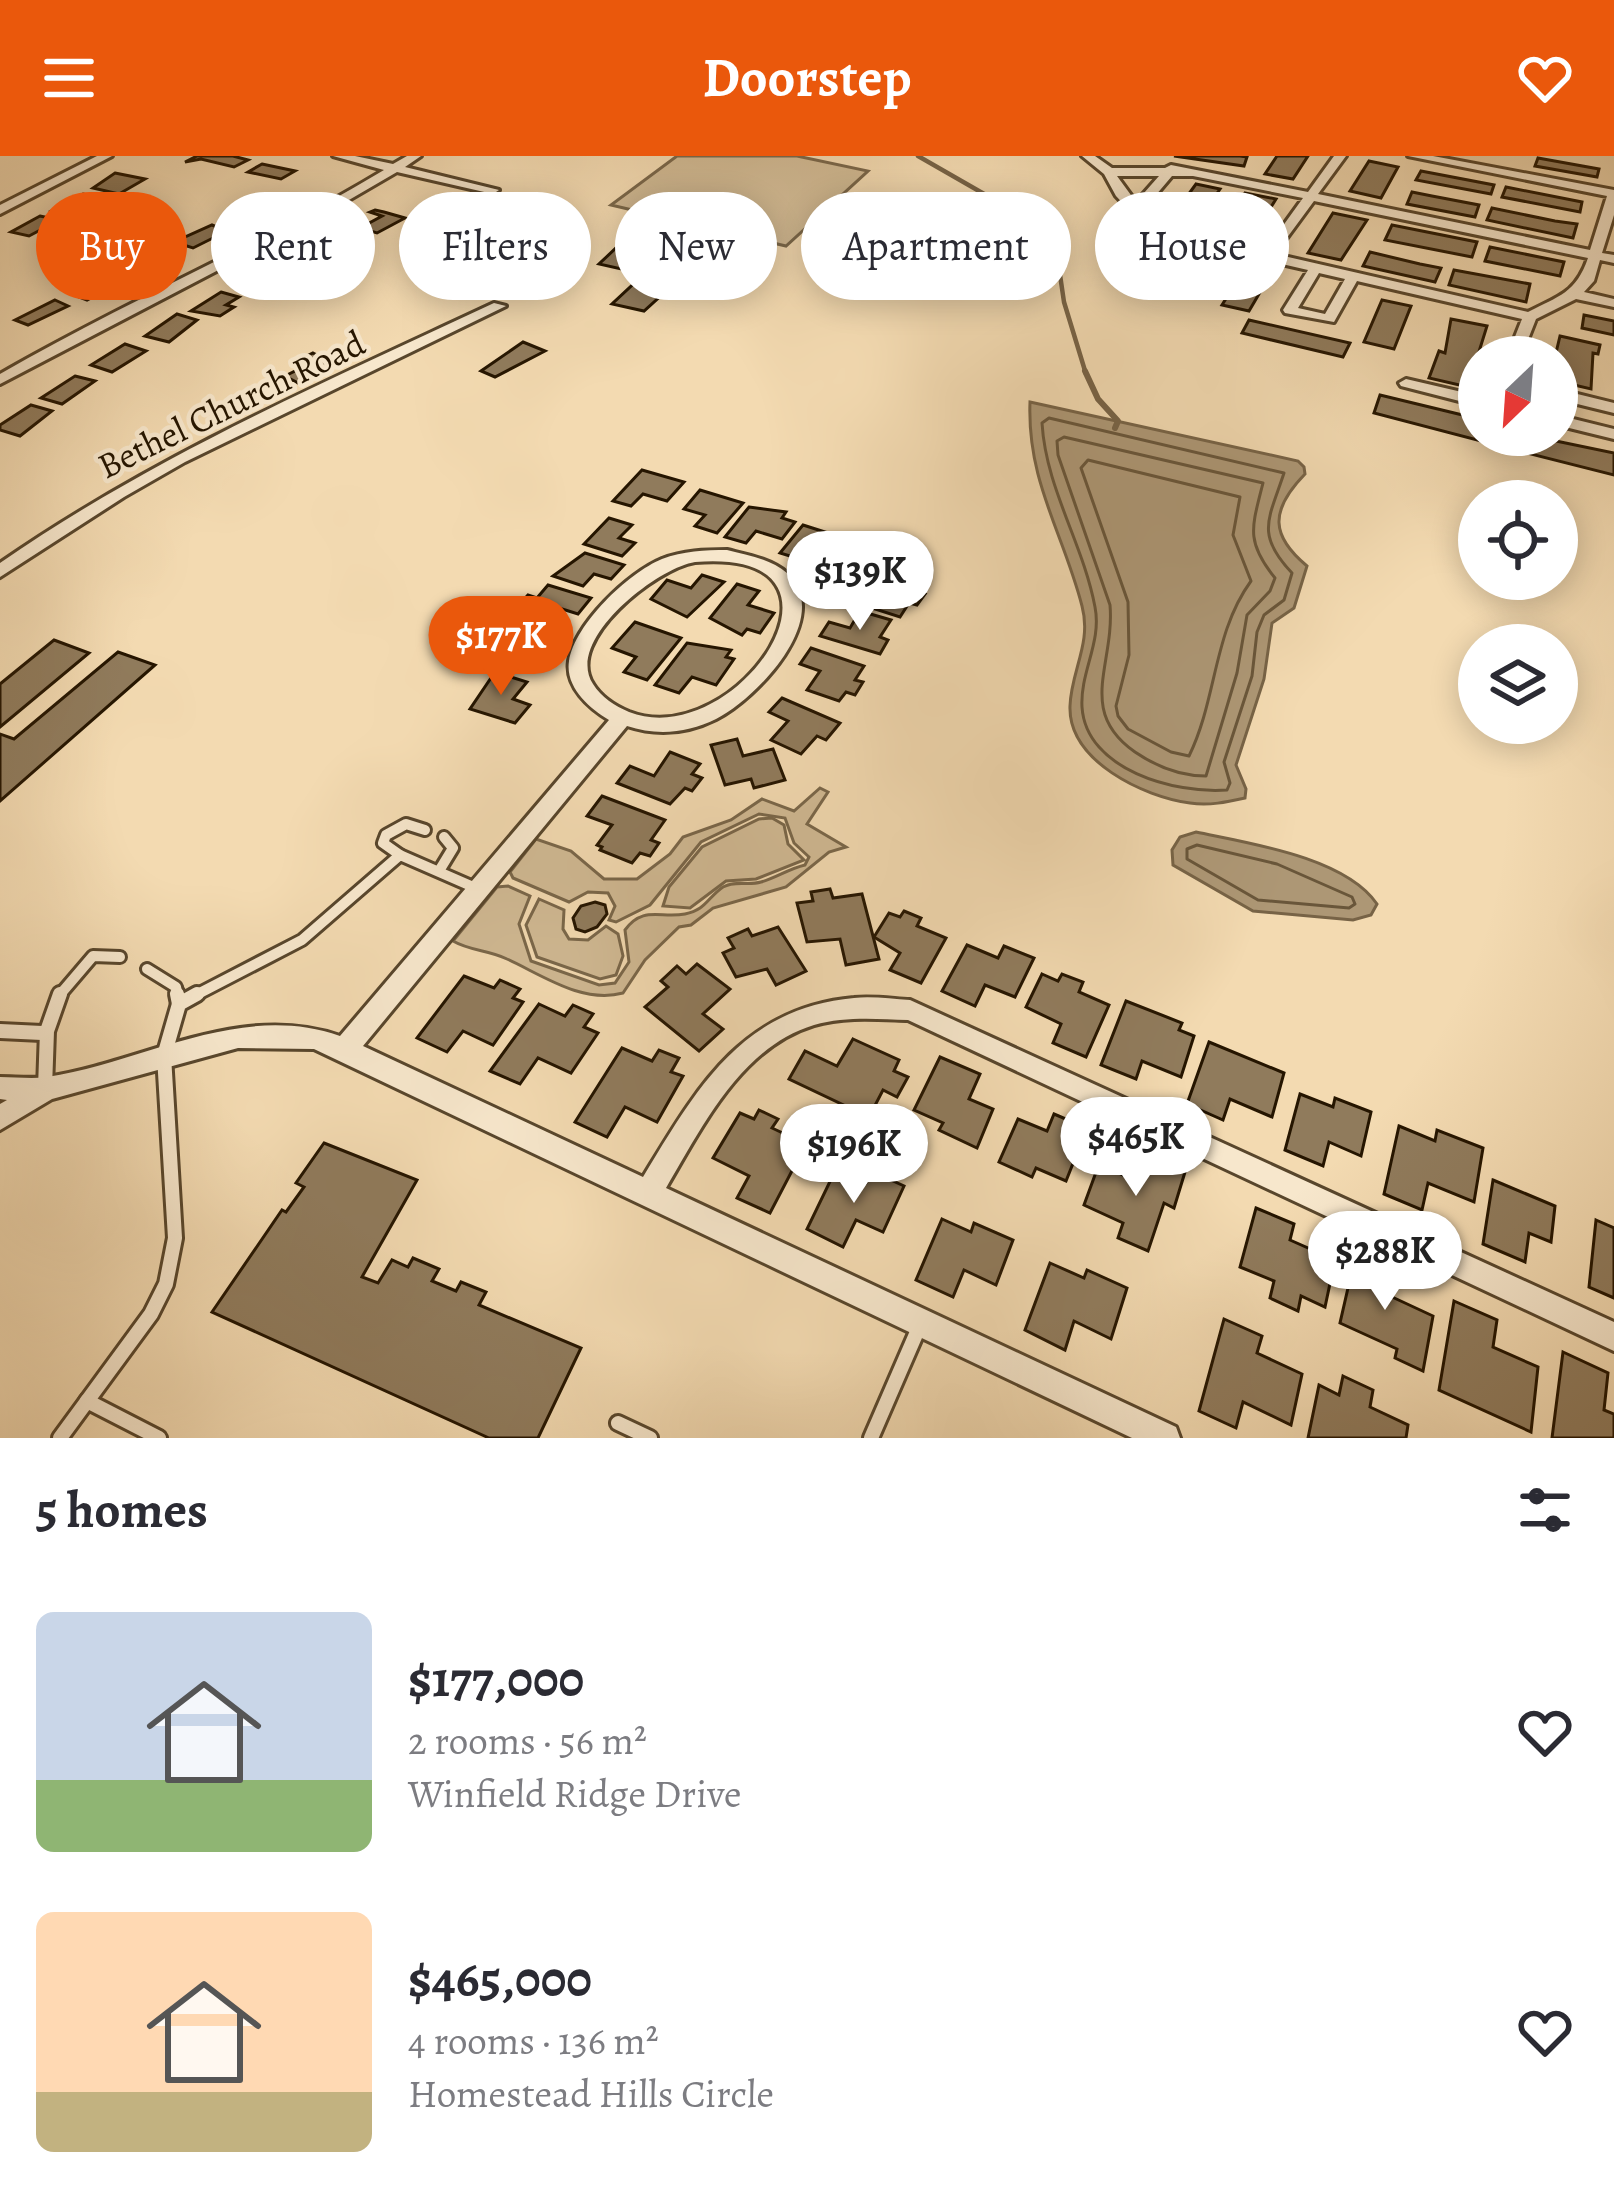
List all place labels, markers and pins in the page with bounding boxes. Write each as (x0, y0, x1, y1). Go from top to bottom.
pin: $139K (776, 531, 944, 633)
pin: $177K (417, 596, 585, 698)
pin: $465K (1052, 1097, 1220, 1199)
pin: $196K (770, 1104, 938, 1206)
pin: $288K (1301, 1211, 1469, 1313)

